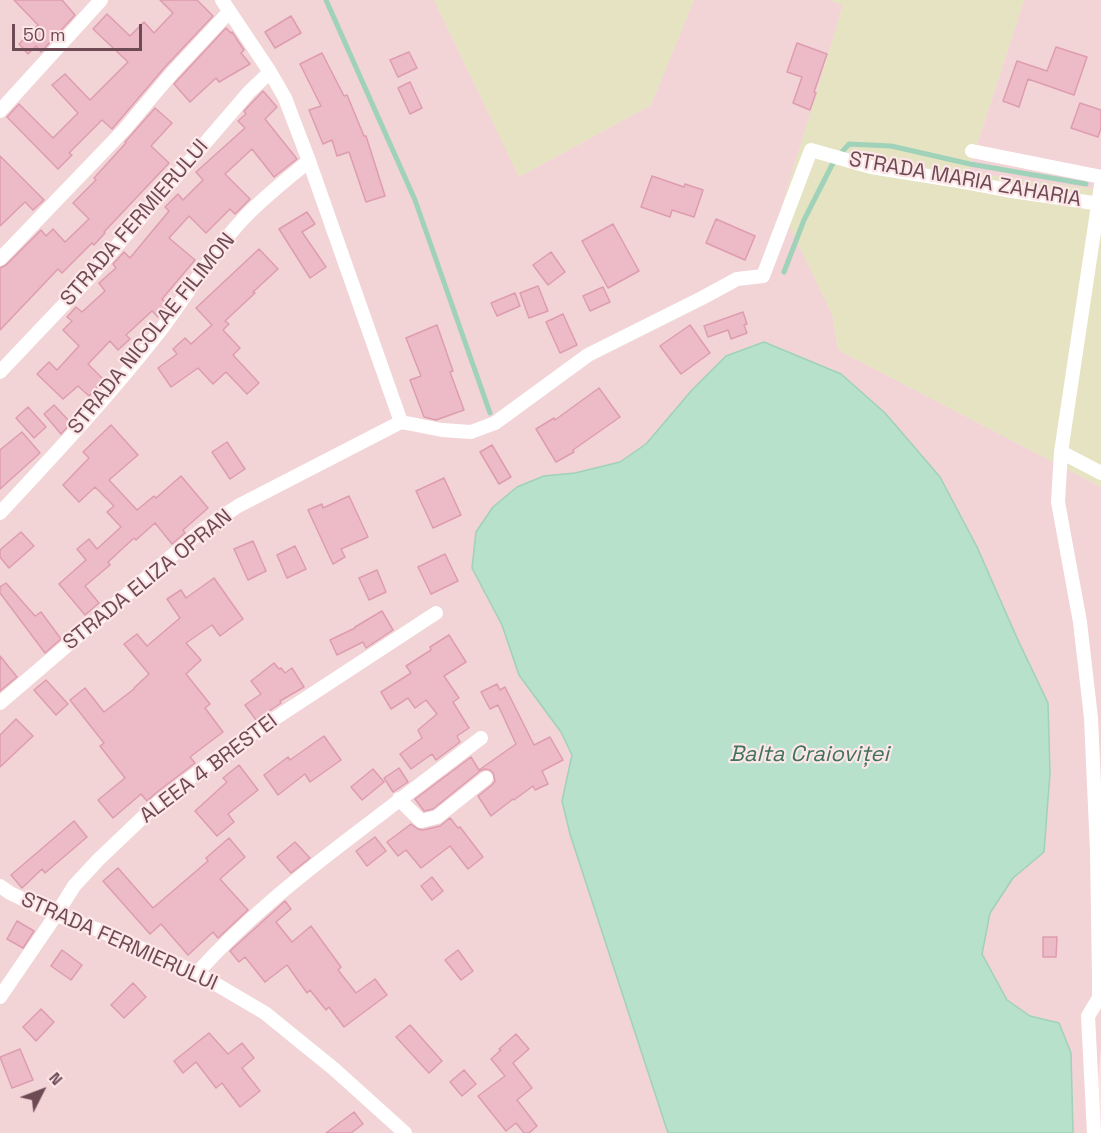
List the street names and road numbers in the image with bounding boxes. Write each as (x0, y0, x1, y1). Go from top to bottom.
street label: STRADA FERMIERULUI (56, 135, 214, 311)
street label: STRADA MARIA ZAHARIA (847, 147, 1083, 213)
street label: STRADA NICOLAE FILIMON (63, 228, 241, 440)
street label: STRADA ELIZA OPRAN (59, 504, 237, 656)
street label: ALEEA 4 BRESTEI (135, 709, 283, 829)
street label: STRADA FERMIERULUI (17, 887, 221, 997)

